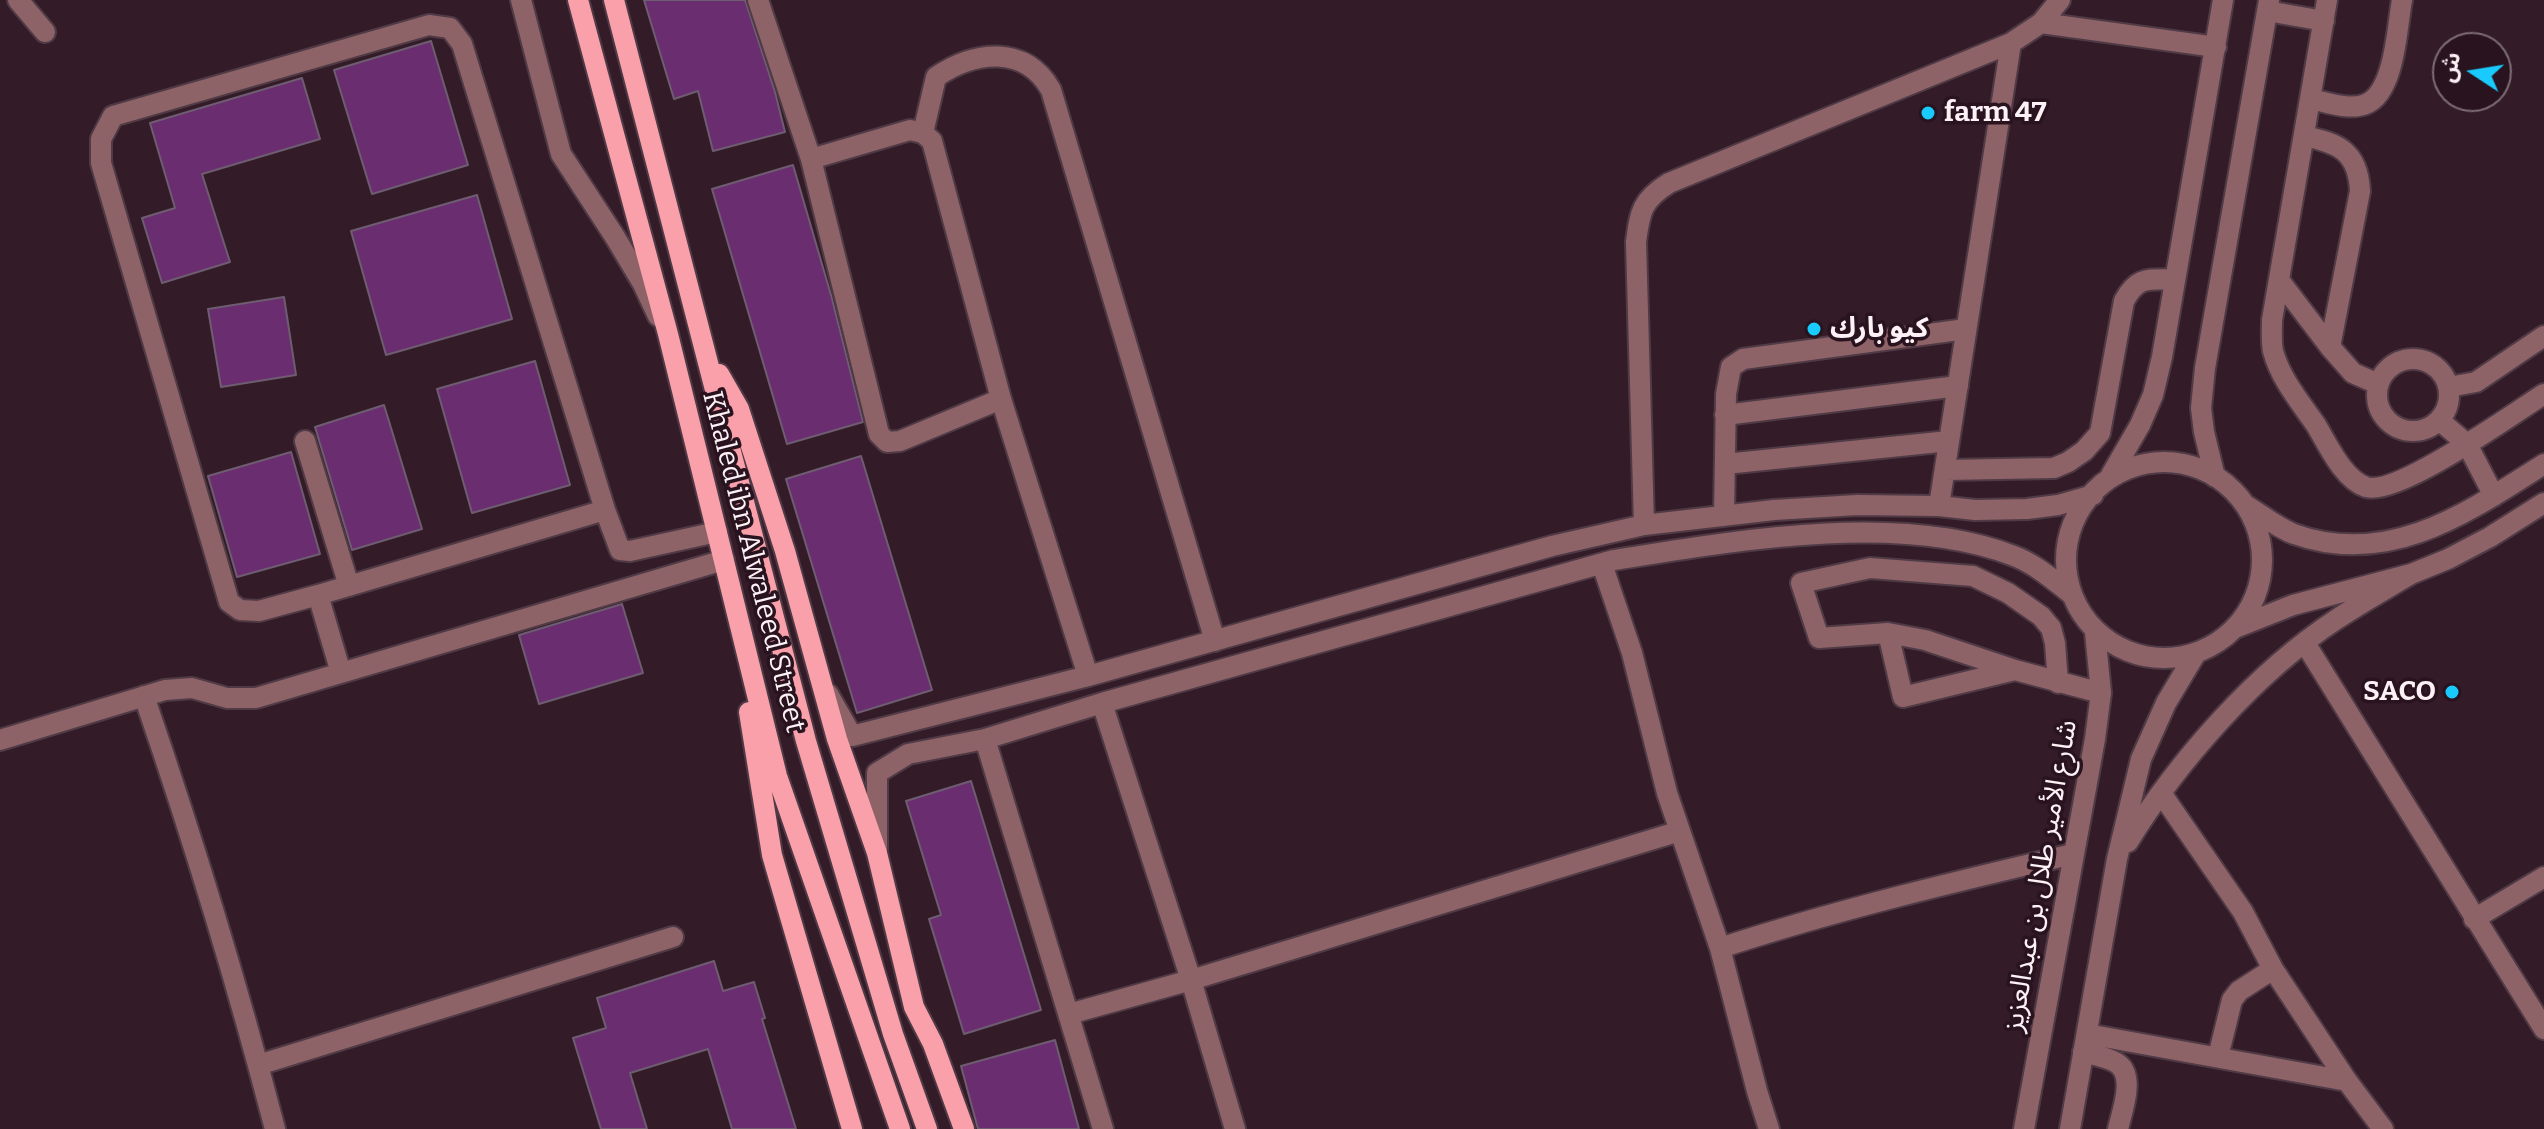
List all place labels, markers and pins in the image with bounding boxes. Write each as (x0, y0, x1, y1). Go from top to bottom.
place label: farm 47 (1944, 96, 2046, 130)
marker: farm 47 (1919, 104, 1937, 122)
place label: كيو بارك (1830, 312, 1928, 346)
marker: كيو بارك (1805, 320, 1823, 338)
place label: SACO (2363, 675, 2436, 709)
marker: SACO (2443, 683, 2461, 701)

